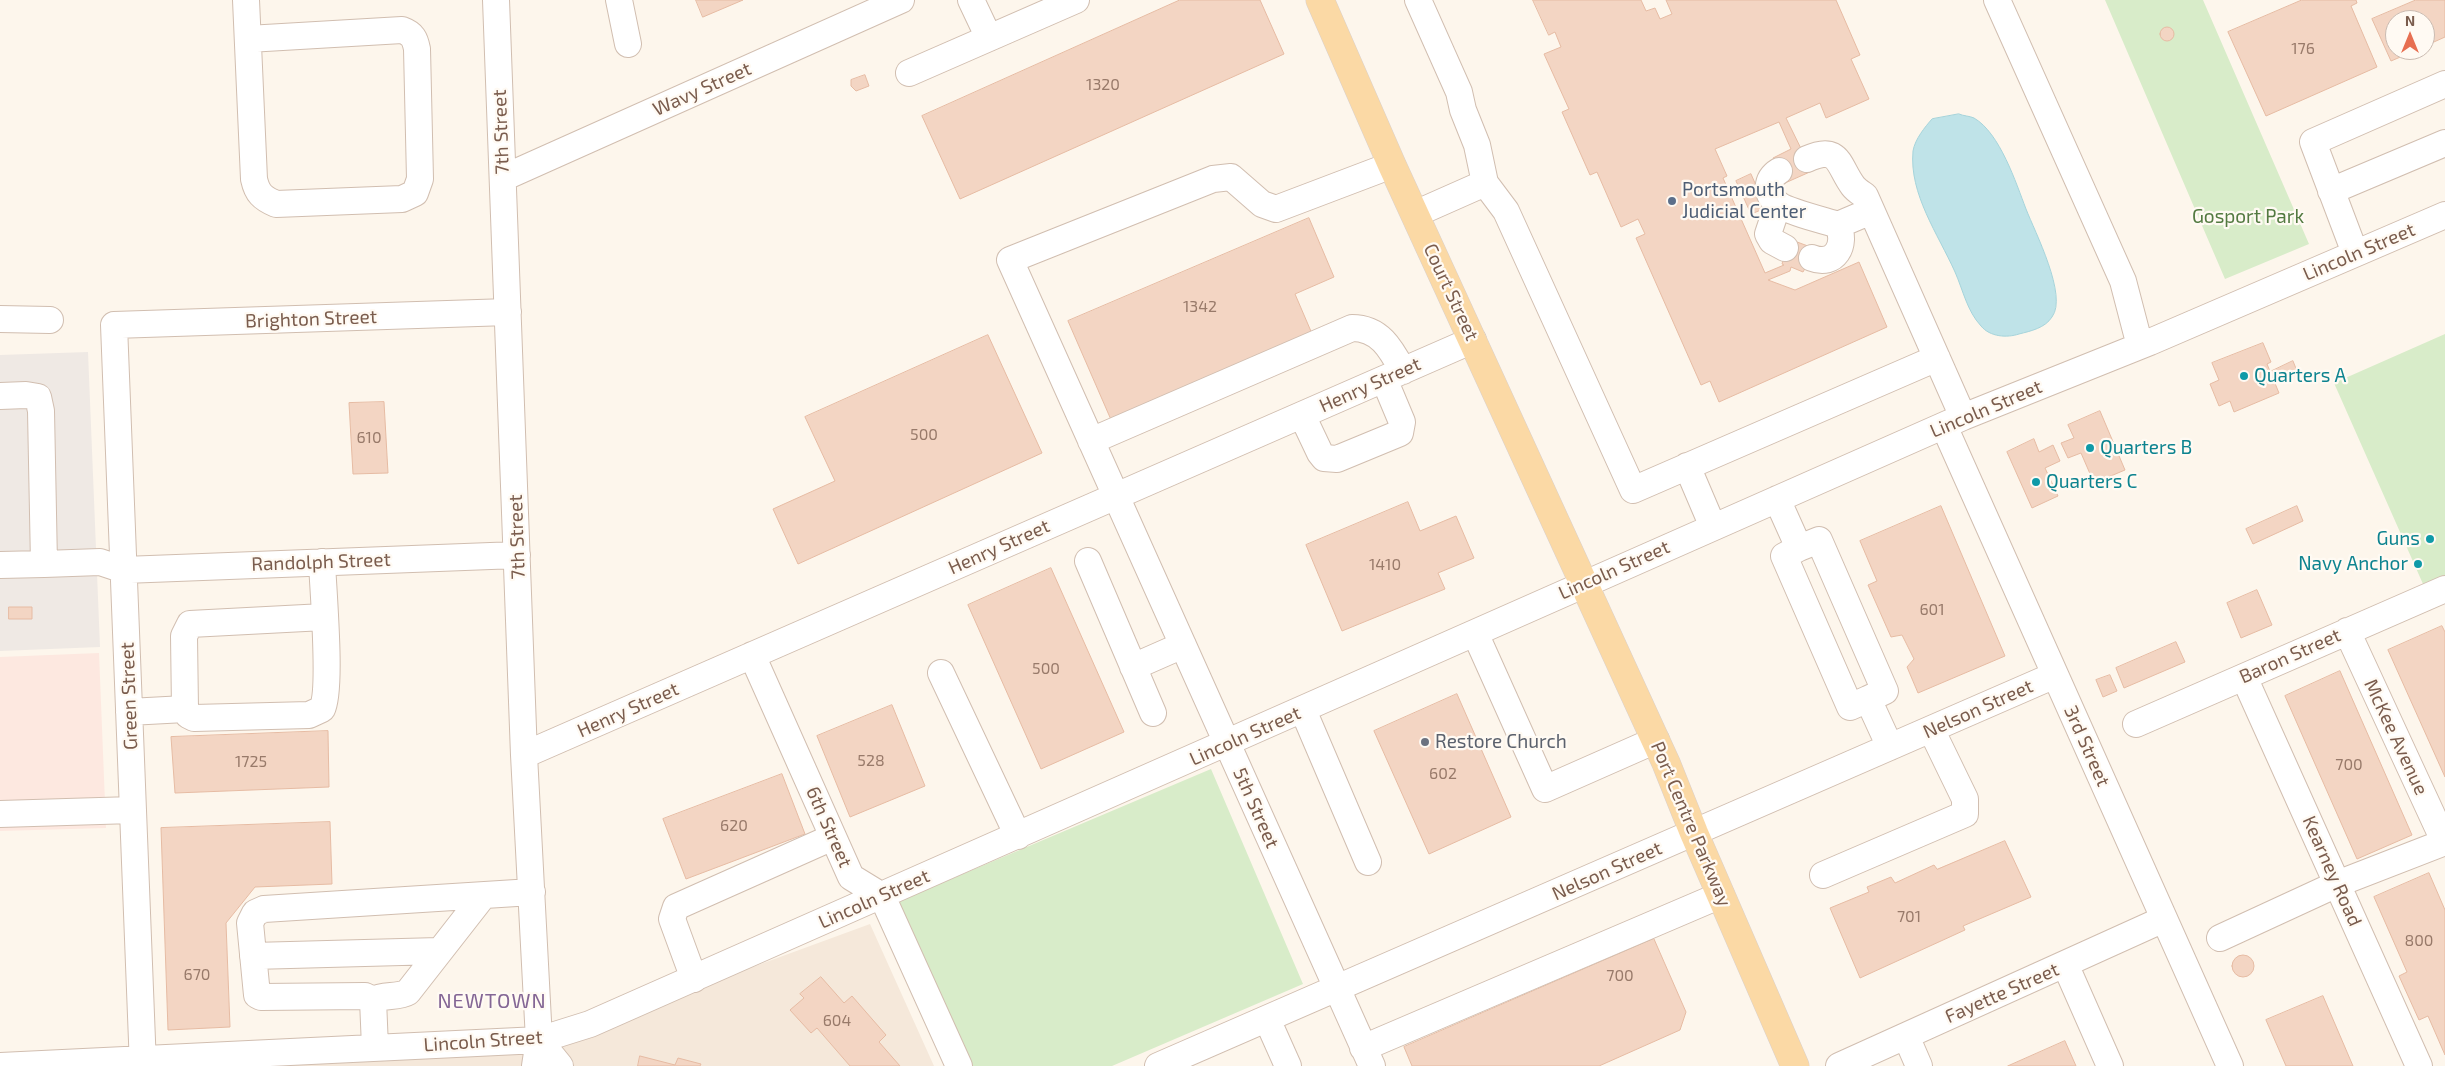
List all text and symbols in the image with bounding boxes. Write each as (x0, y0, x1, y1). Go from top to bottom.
north arrow (2385, 10, 2435, 60)
text: N (2405, 12, 2415, 29)
house number: 176 (2291, 39, 2315, 59)
street label: Wavy Street (649, 57, 755, 121)
house number: 1320 (1086, 75, 1120, 95)
street label: 7th Street (488, 89, 514, 175)
place label: Portsmouth Judicial Center (1682, 179, 1806, 223)
marker: Portsmouth Judicial Center (1666, 195, 1678, 207)
park label: Gosport Park (2192, 206, 2304, 228)
street label: Lincoln Street (2300, 218, 2418, 286)
street label: Court Street (1419, 240, 1483, 344)
house number: 1342 (1183, 297, 1217, 317)
street label: Brighton Street (245, 305, 377, 333)
street label: Henry Street (1316, 352, 1424, 418)
place label: Quarters A (2254, 365, 2346, 387)
marker: Quarters A (2238, 370, 2250, 382)
street label: Lincoln Street (1927, 375, 2045, 443)
house number: 500 (910, 425, 938, 445)
house number: 610 (356, 428, 382, 448)
place label: Quarters B (2100, 437, 2192, 459)
marker: Quarters B (2084, 442, 2096, 454)
place label: Quarters C (2046, 471, 2137, 493)
marker: Quarters C (2030, 476, 2042, 488)
street label: 7th Street (504, 494, 530, 580)
street label: Henry Street (945, 514, 1053, 580)
place label: Guns (2377, 528, 2420, 550)
marker: Guns (2424, 533, 2436, 545)
street label: Lincoln Street (1555, 535, 1673, 605)
street label: Randolph Street (251, 548, 391, 576)
place label: Navy Anchor (2298, 553, 2408, 575)
house number: 1410 (1369, 555, 1401, 575)
marker: Navy Anchor (2412, 558, 2424, 570)
house number: 601 (1919, 600, 1945, 620)
street label: Baron Street (2236, 624, 2344, 688)
street label: Green Street (116, 642, 142, 750)
house number: 500 (1032, 659, 1060, 679)
street label: Nelson Street (1920, 675, 2036, 743)
street label: McKee Avenue (2359, 675, 2433, 799)
street label: Henry Street (574, 677, 682, 743)
street label: Lincoln Street (1186, 701, 1304, 771)
street label: 3rd Street (2059, 702, 2115, 790)
place label: Restore Church (1435, 731, 1567, 753)
marker: Restore Church (1419, 736, 1431, 748)
street label: Port Centre Parkway (1646, 738, 1736, 910)
house number: 528 (857, 751, 885, 771)
house number: 1725 (235, 752, 267, 772)
house number: 700 (2335, 755, 2363, 775)
street label: 5th Street (1228, 764, 1284, 852)
house number: 602 (1429, 764, 1457, 784)
street label: 6th Street (801, 783, 857, 871)
street label: Kearney Road (2297, 812, 2367, 930)
house number: 620 (720, 816, 748, 836)
street label: Nelson Street (1549, 837, 1665, 905)
street label: Lincoln Street (815, 864, 933, 934)
house number: 701 (1897, 907, 1921, 927)
house number: 800 (2404, 931, 2434, 951)
street label: Fayette Street (1942, 958, 2062, 1028)
house number: 670 (184, 965, 210, 985)
house number: 700 (1606, 966, 1634, 986)
district label: NEWTOWN (437, 989, 547, 1013)
house number: 604 (823, 1011, 851, 1031)
street label: Lincoln Street (423, 1025, 543, 1057)

